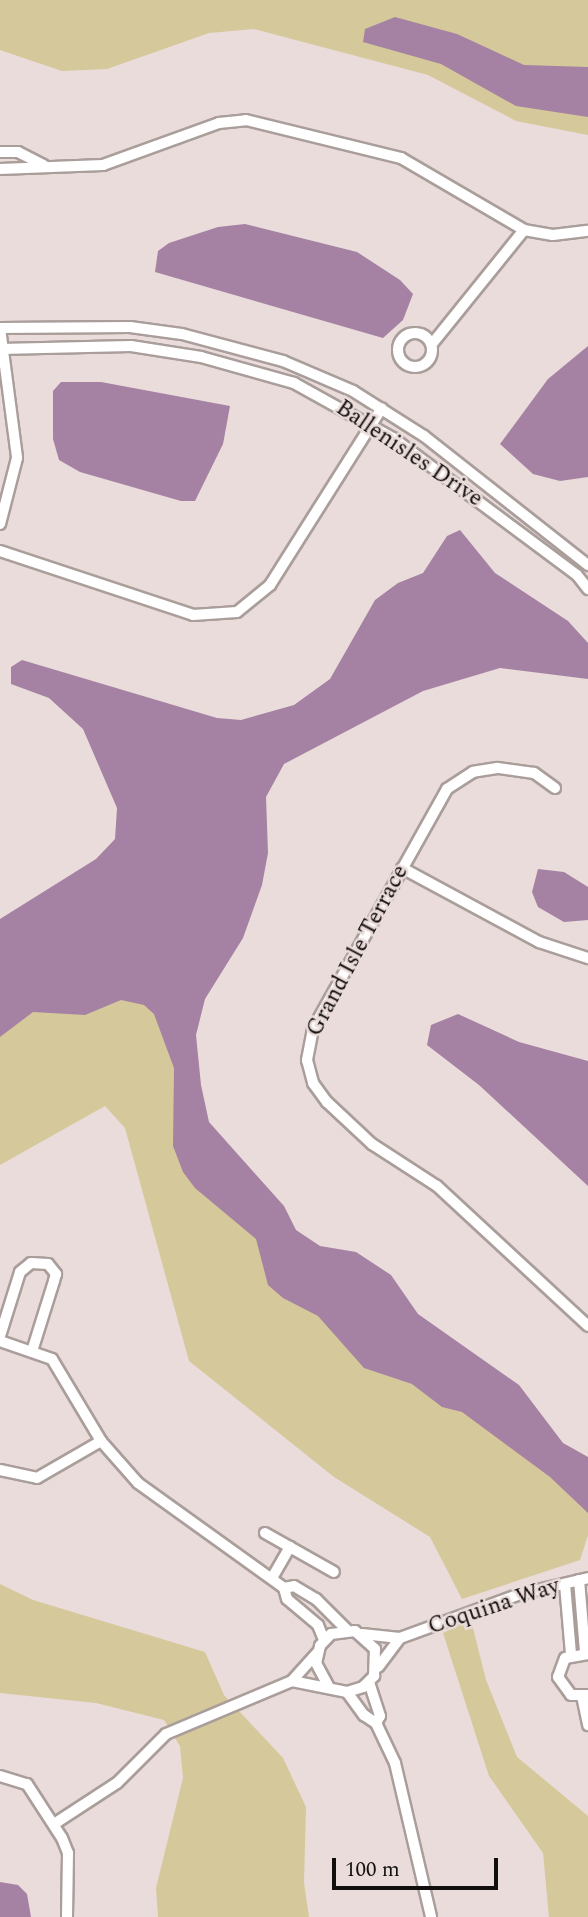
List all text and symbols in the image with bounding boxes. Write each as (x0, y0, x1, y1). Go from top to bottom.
street label: Ballenisles Drive (330, 395, 488, 513)
street label: Grand Isle Terrace (301, 861, 415, 1041)
street label: Coquina Way (425, 1573, 563, 1641)
scale bar (336, 1843, 502, 1887)
text: 100 m (345, 1854, 400, 1886)

